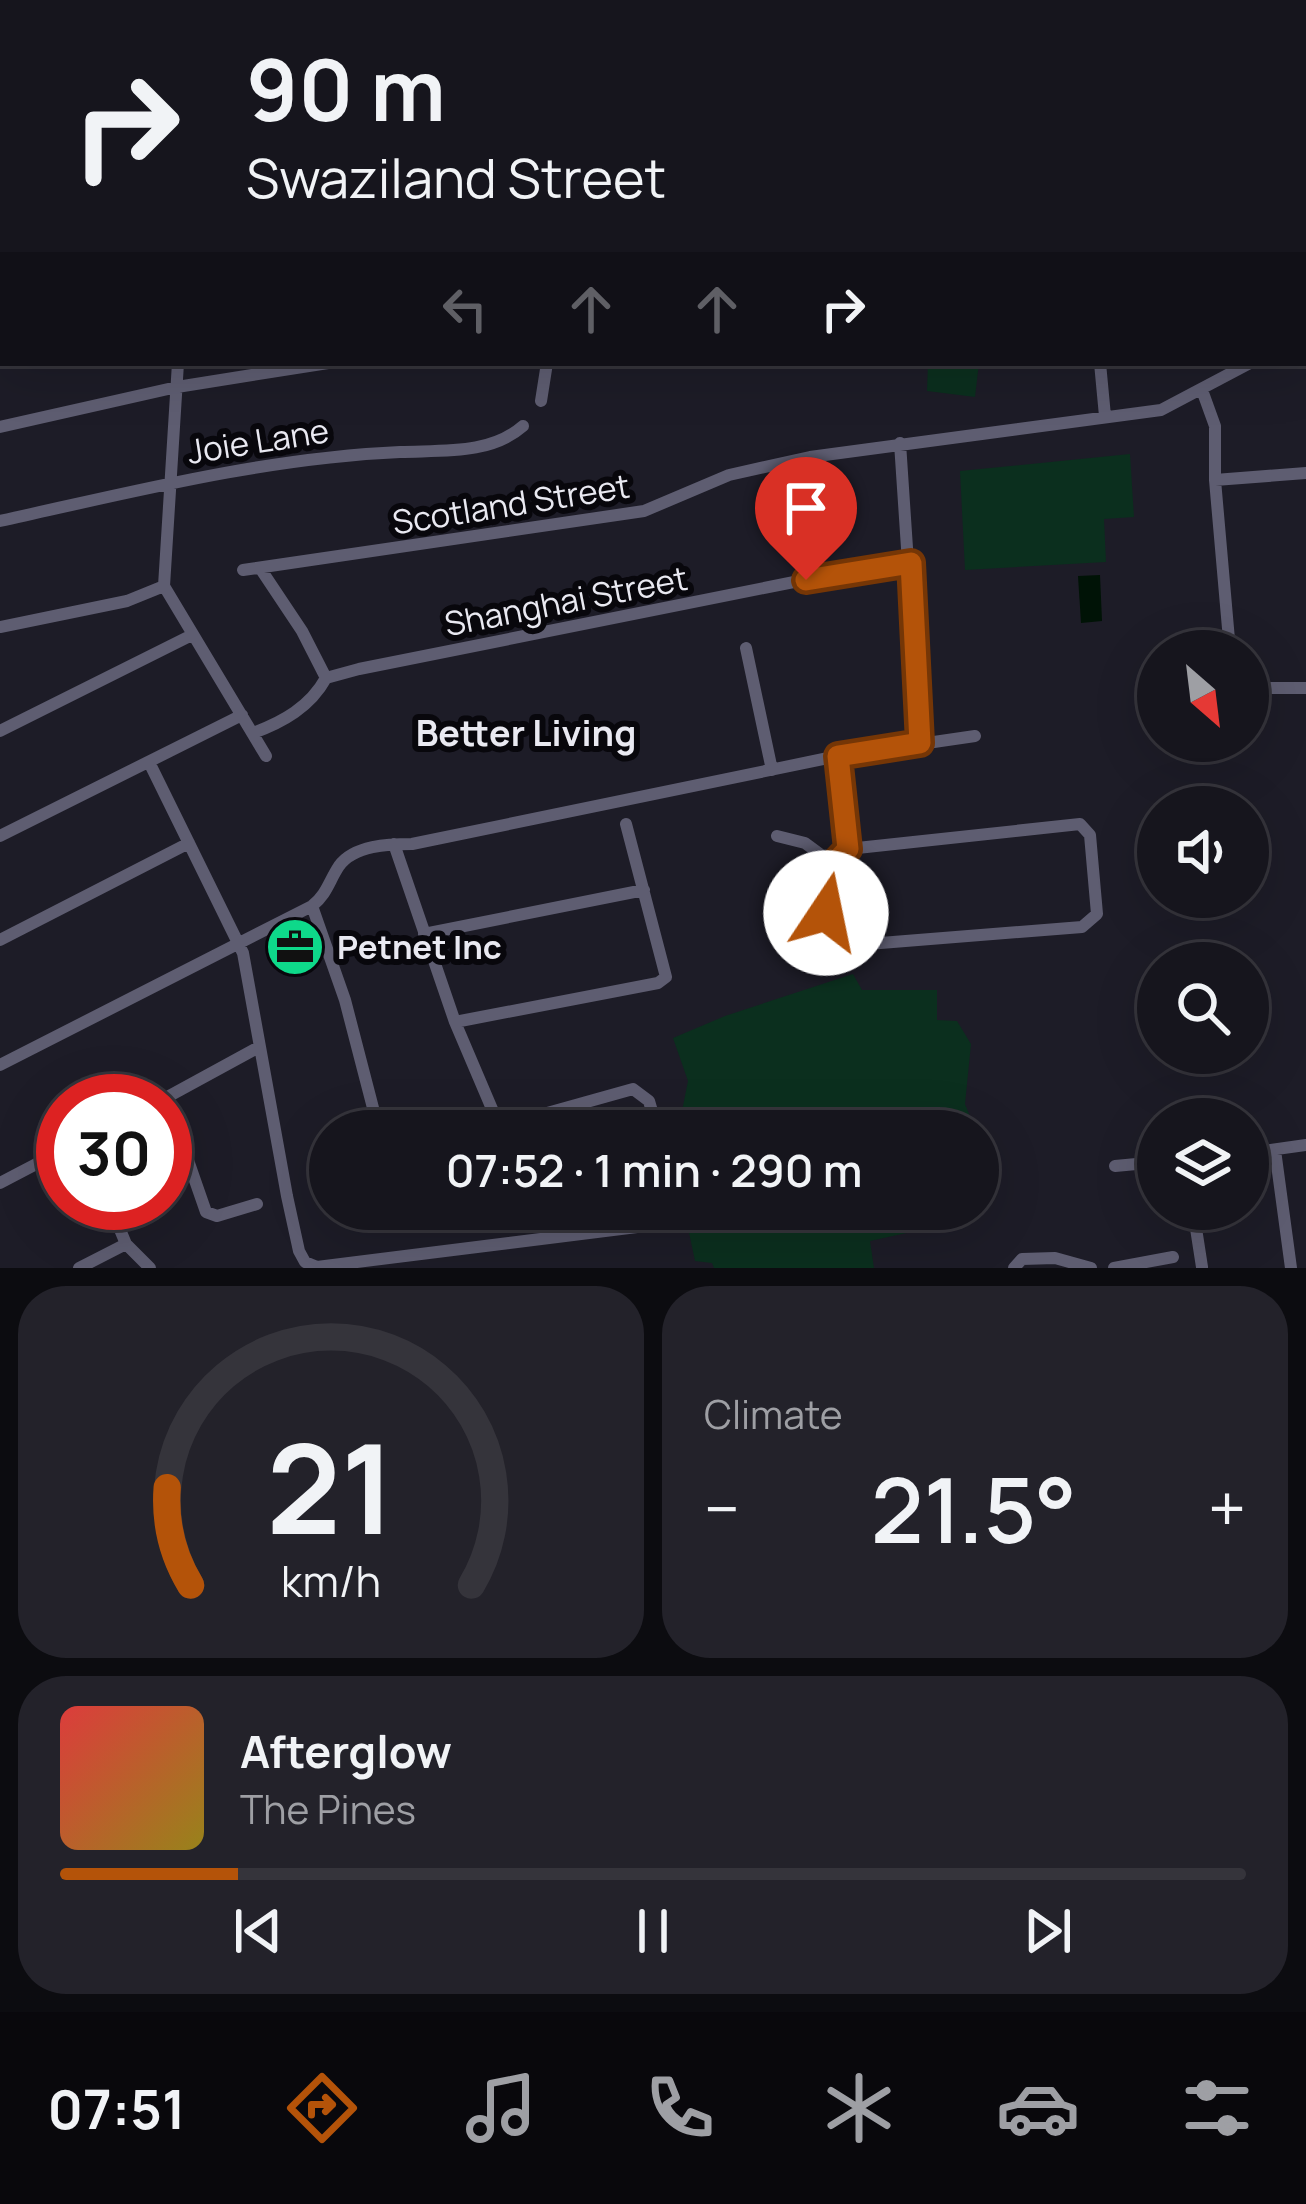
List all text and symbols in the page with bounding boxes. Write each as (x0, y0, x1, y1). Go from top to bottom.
text: 90 m (246, 31, 446, 146)
icon: right (48, 48, 204, 204)
text: Swaziland Street (246, 140, 666, 214)
icon: left (432, 276, 498, 342)
icon: ahead (558, 276, 624, 342)
icon: ahead (684, 276, 750, 342)
icon: right (810, 276, 876, 342)
street label: Joie Lane (184, 407, 332, 474)
pin (755, 457, 857, 580)
street label: Scotland Street (389, 463, 633, 544)
icon: arrive (773, 475, 839, 541)
street label: Shanghai Street (441, 555, 691, 646)
north arrow (1137, 630, 1269, 762)
map controls (1137, 630, 1269, 1230)
district label: Better Living (416, 708, 636, 757)
button: sound (1137, 786, 1269, 918)
position arrow (763, 850, 889, 976)
office icon: Petnet Inc (264, 916, 326, 978)
place label: Petnet Inc (337, 924, 502, 969)
button: search (1137, 942, 1269, 1074)
speed limit sign: 30 (36, 1074, 192, 1230)
button: layers (1137, 1098, 1269, 1230)
text: 07:52 · 1 min · 290 m (446, 1139, 862, 1201)
text: Climate (704, 1387, 843, 1441)
text: 21 (267, 1401, 395, 1571)
text: 21.5° (871, 1447, 1077, 1570)
text: − (704, 1463, 740, 1553)
text: + (1208, 1463, 1246, 1553)
text: km/h (281, 1551, 381, 1610)
text: Afterglow (240, 1720, 452, 1782)
text: The Pines (240, 1782, 416, 1836)
icon: previous (225, 1898, 291, 1964)
icon: pause (620, 1898, 686, 1964)
icon: next (1015, 1898, 1081, 1964)
icon: directions (280, 2066, 364, 2150)
icon: music (459, 2066, 543, 2150)
icon: phone (638, 2066, 722, 2150)
icon: climate (817, 2066, 901, 2150)
icon: car (996, 2066, 1080, 2150)
icon: filters (1175, 2066, 1259, 2150)
text: 07:51 (47, 2071, 186, 2145)

